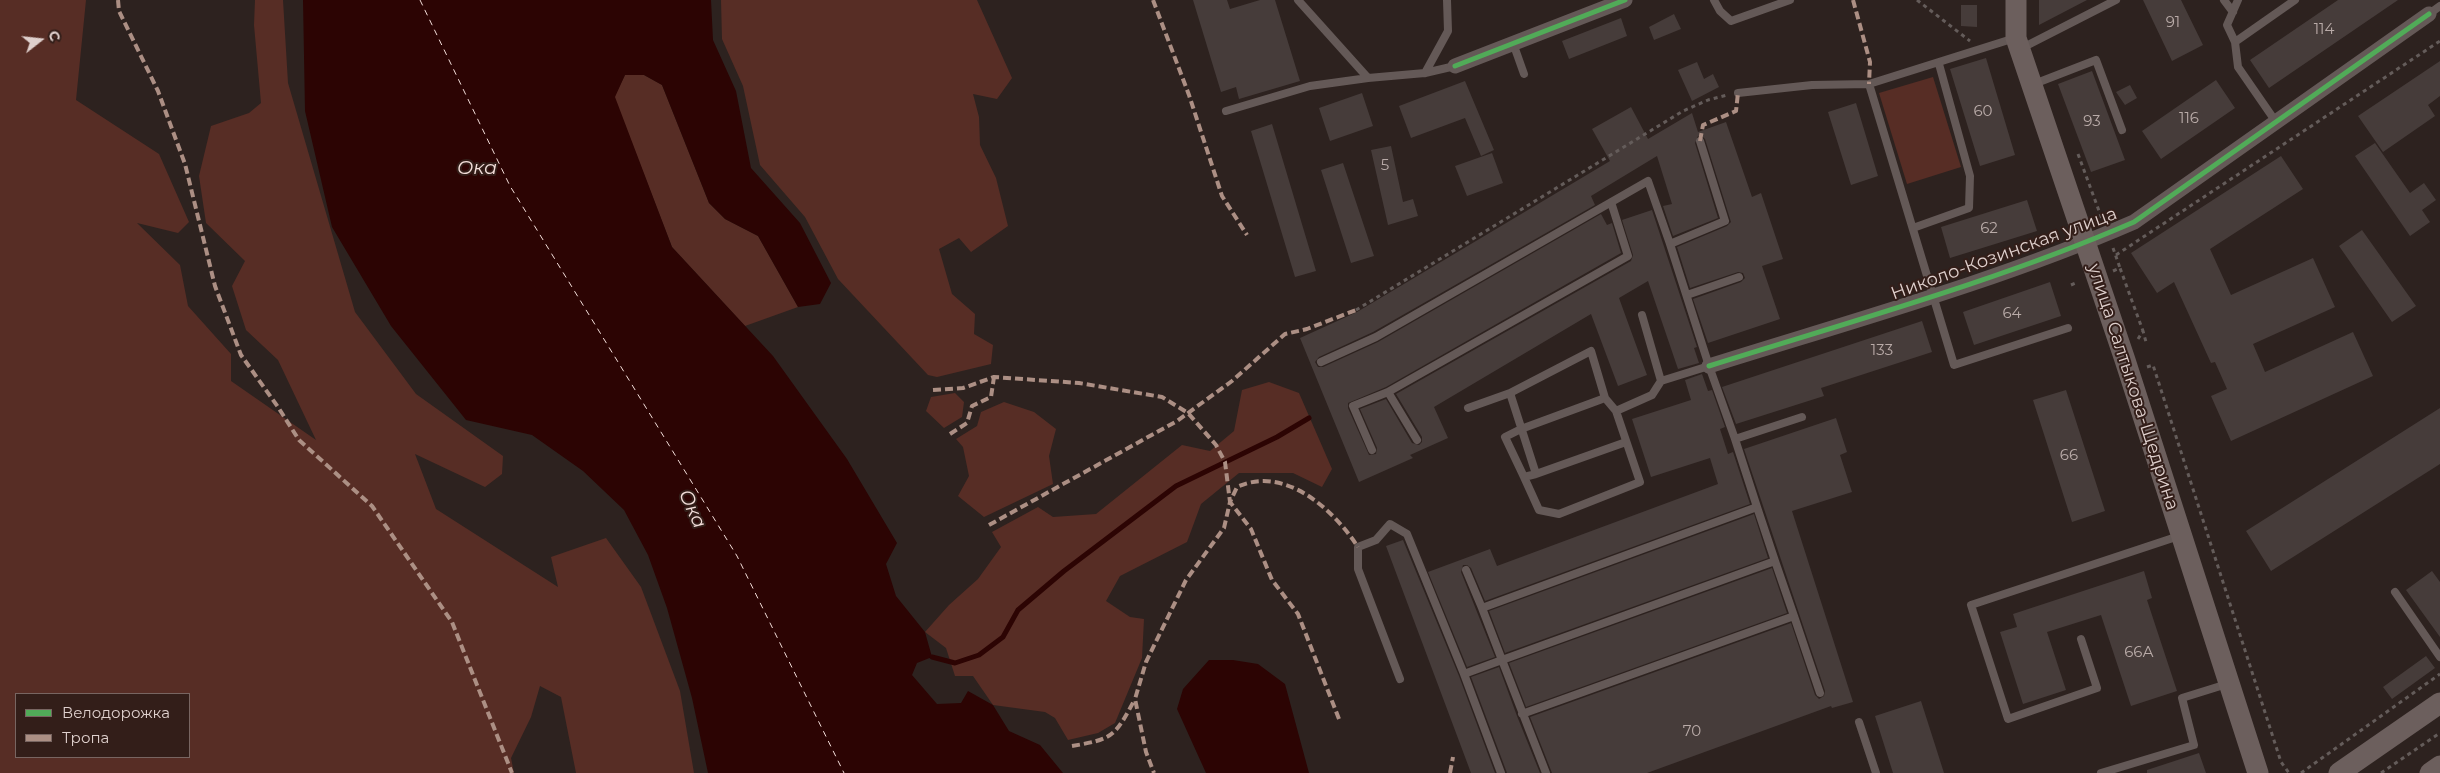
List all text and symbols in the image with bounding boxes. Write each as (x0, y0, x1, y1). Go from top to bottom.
house number: 91 (2166, 14, 2180, 32)
north arrow (15, 15, 65, 65)
house number: 114 (2314, 21, 2334, 39)
text: С (44, 28, 64, 43)
house number: 60 (1973, 103, 1993, 121)
house number: 116 (2179, 110, 2199, 128)
house number: 93 (2083, 113, 2101, 131)
water label: Ока (457, 157, 497, 179)
house number: 5 (1381, 157, 1389, 175)
street label: Николо-Козинская улица (1888, 203, 2120, 305)
house number: 62 (1980, 220, 1998, 238)
street label: улица Салтыкова-Щедрина (2083, 261, 2183, 513)
house number: 64 (2002, 305, 2022, 323)
house number: 133 (1871, 342, 1893, 360)
house number: 66 (2060, 447, 2078, 465)
water label: Ока (673, 486, 711, 532)
house number: 66А (2124, 644, 2154, 662)
legend (15, 693, 190, 758)
text: Велодорожка (62, 703, 170, 722)
house number: 70 (1683, 723, 1701, 741)
text: Тропа (62, 728, 109, 747)

